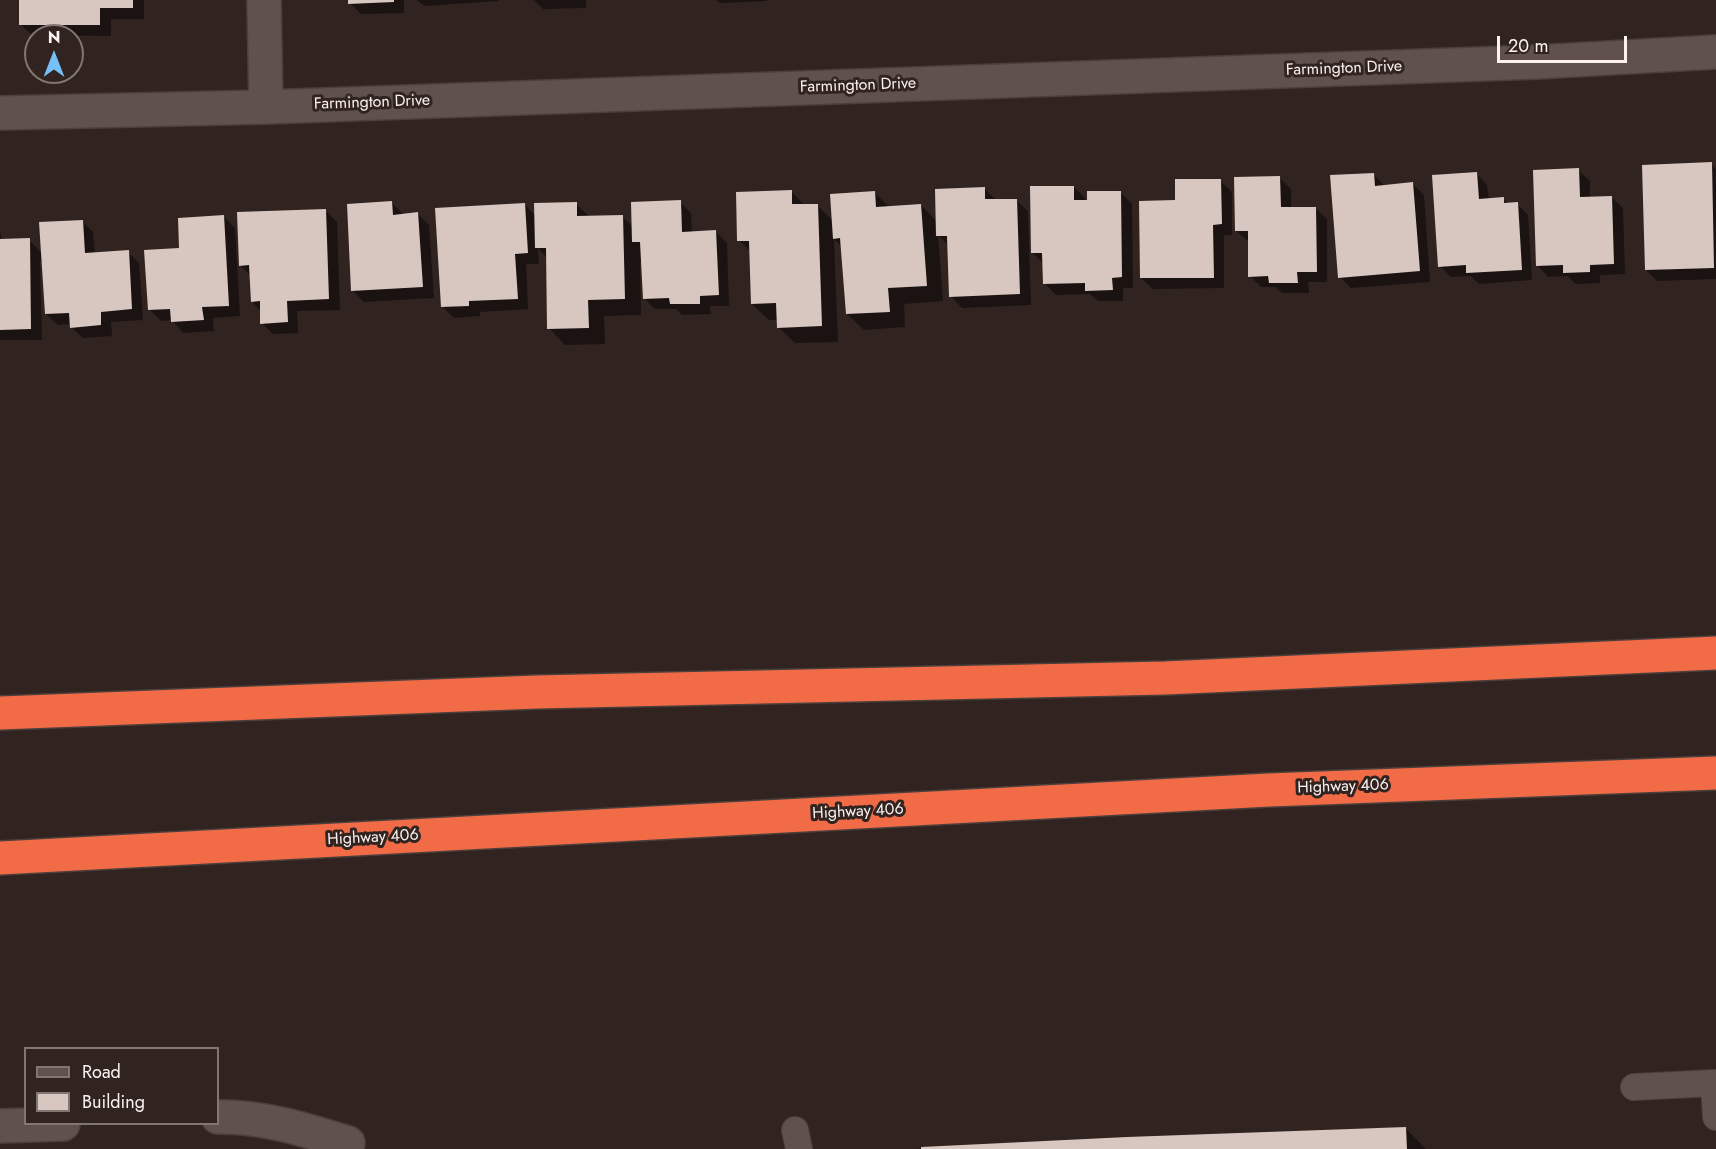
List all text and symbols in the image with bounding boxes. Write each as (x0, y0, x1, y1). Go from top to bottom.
north arrow (24, 24, 84, 84)
scale bar (1500, 24, 1630, 62)
text: N (48, 26, 60, 49)
text: 20 m (1508, 33, 1548, 59)
street label: Farmington Drive (1286, 57, 1402, 81)
street label: Farmington Drive (800, 74, 916, 98)
street label: Farmington Drive (314, 91, 430, 115)
street label: Highway 406 (1297, 776, 1389, 798)
street label: Highway 406 (812, 800, 904, 824)
street label: Highway 406 (327, 826, 419, 850)
legend (24, 1047, 219, 1125)
text: Road (82, 1059, 121, 1085)
text: Building (82, 1089, 145, 1115)

